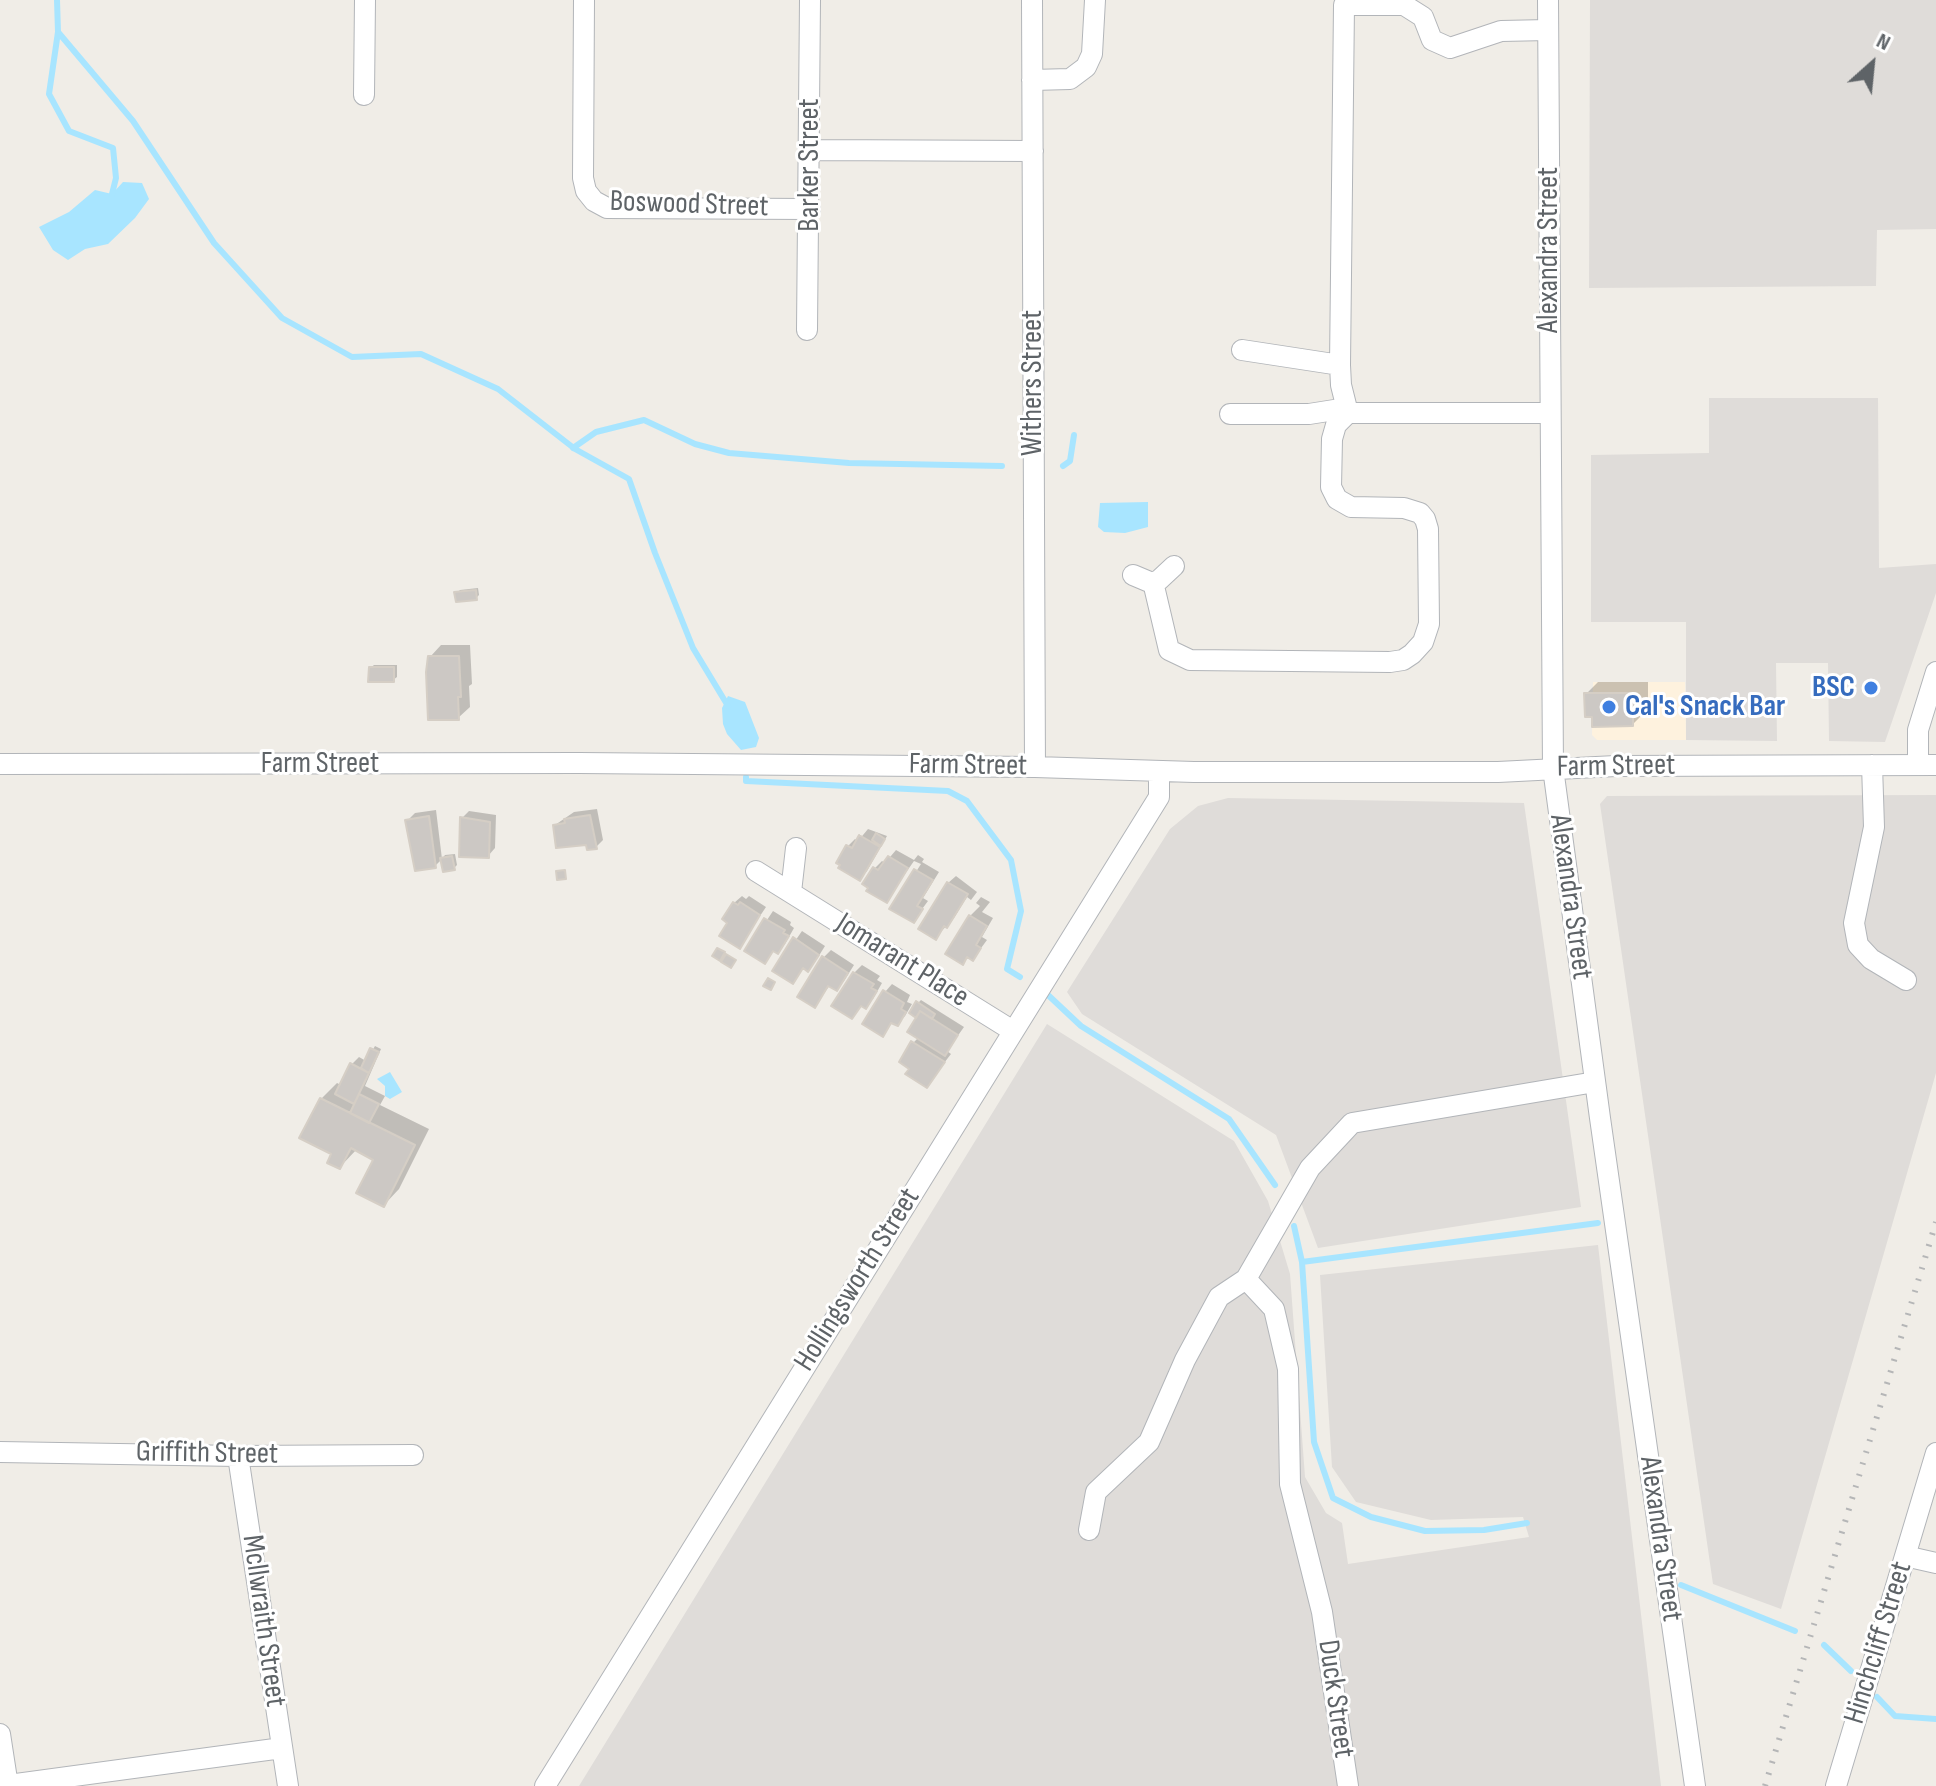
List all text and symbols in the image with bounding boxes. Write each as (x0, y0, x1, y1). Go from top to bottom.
north arrow (1832, 24, 1912, 104)
text: N (1872, 27, 1894, 57)
street label: Barker Street (792, 98, 828, 232)
street label: Alexandra Street (1531, 167, 1567, 333)
street label: Boswood Street (609, 184, 769, 226)
street label: Withers Street (1015, 310, 1051, 456)
place label: BSC (1812, 670, 1855, 706)
marker: BSC (1862, 679, 1880, 697)
place label: Cal's Snack Bar (1625, 689, 1785, 725)
marker: Cal's Snack Bar (1600, 698, 1618, 716)
street label: Farm Street (261, 746, 379, 782)
street label: Farm Street (909, 747, 1027, 785)
street label: Farm Street (1557, 748, 1675, 786)
street label: Alexandra Street (1541, 812, 1599, 982)
street label: Jomarant Place (829, 906, 975, 1016)
street label: Hollingsworth Street (787, 1182, 929, 1378)
street label: Griffith Street (136, 1435, 278, 1473)
street label: Alexandra Street (1631, 1454, 1689, 1624)
street label: Mcllwraith Street (233, 1533, 293, 1709)
street label: Hinchcliff Street (1837, 1558, 1921, 1728)
street label: Duck Street (1309, 1638, 1361, 1760)

